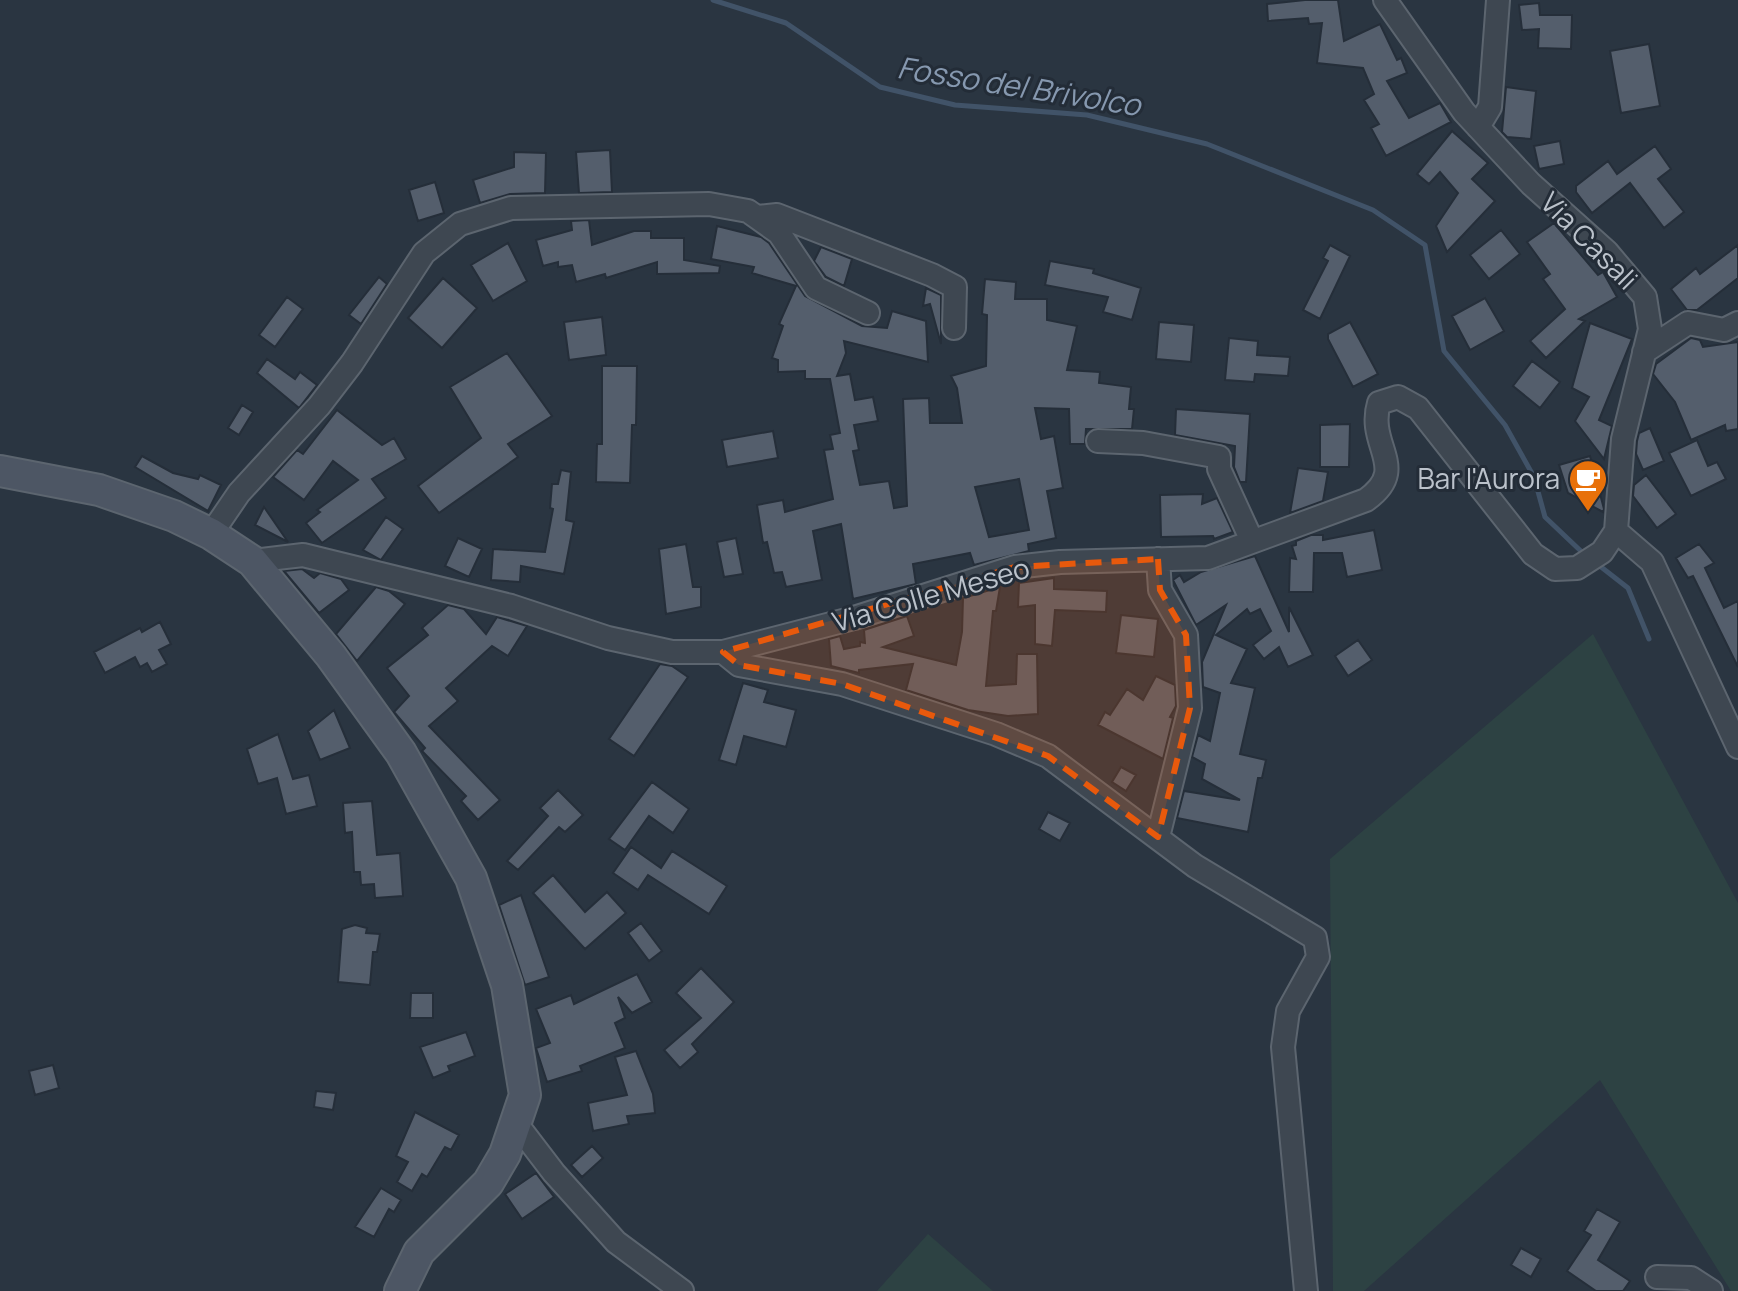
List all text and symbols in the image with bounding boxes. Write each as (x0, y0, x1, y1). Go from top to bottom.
water label: Fosso del Brivolco (895, 46, 1146, 125)
street label: Via Casali (1533, 183, 1647, 297)
cafe icon: Bar l'Aurora (1567, 458, 1609, 513)
place label: Bar l'Aurora (1417, 459, 1560, 497)
street label: Via Colle Meseo (828, 548, 1034, 640)

